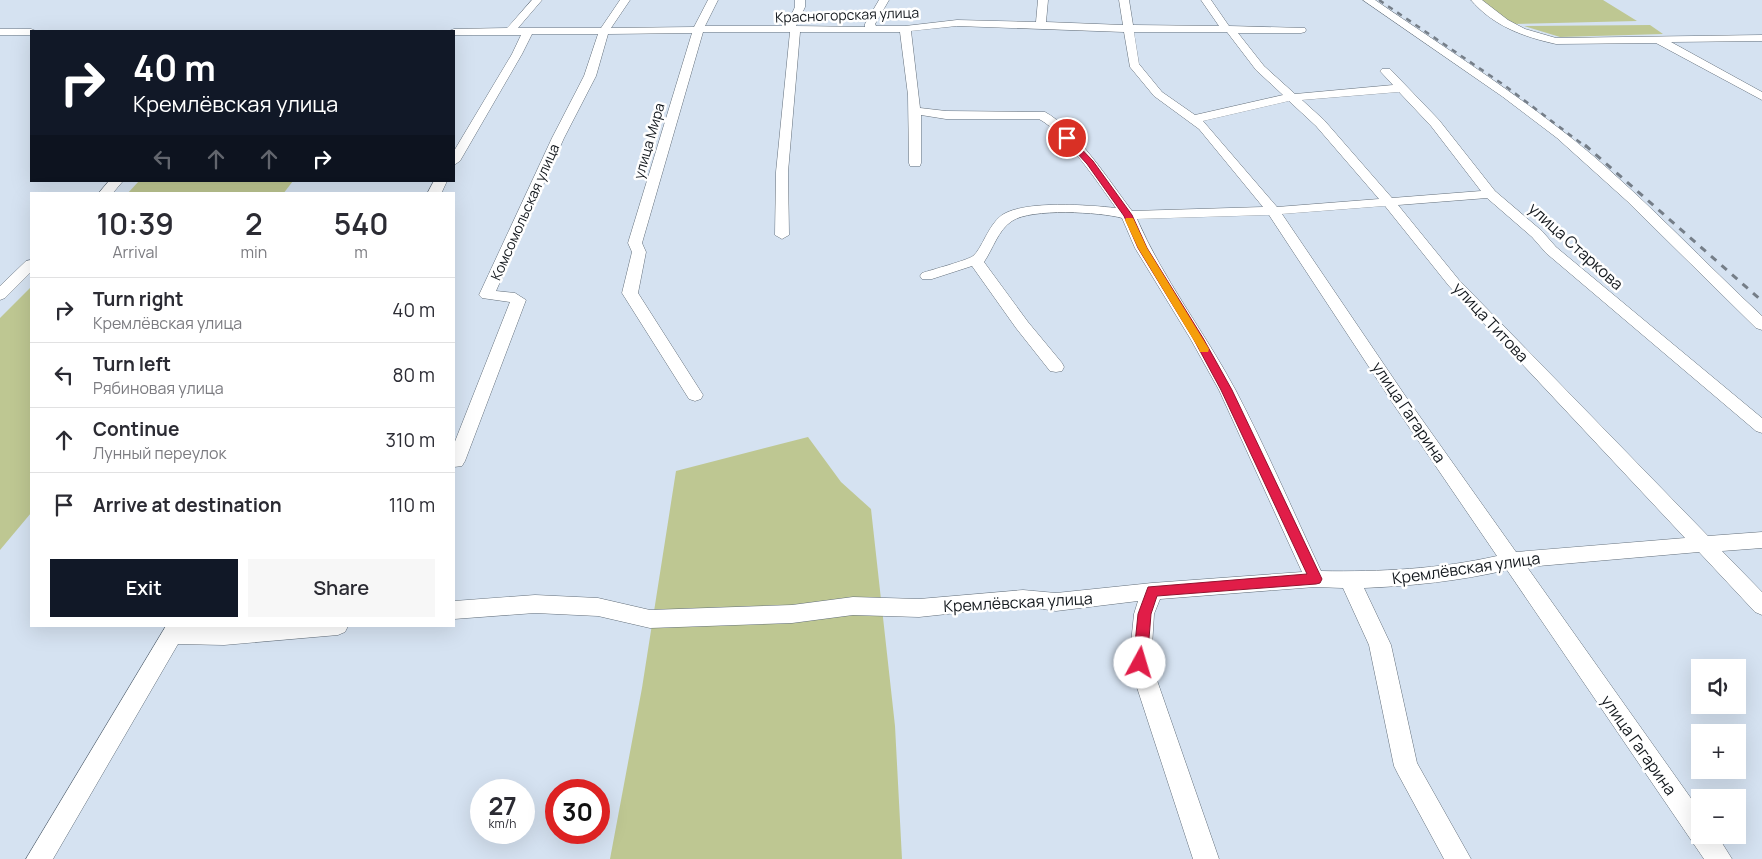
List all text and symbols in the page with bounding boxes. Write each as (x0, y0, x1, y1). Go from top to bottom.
street label: Красногорская улица (775, 2, 919, 27)
text: 40 m (133, 44, 216, 92)
icon: right (50, 50, 115, 115)
text: Кремлёвская улица (133, 89, 338, 119)
street label: улица Мира (629, 101, 668, 181)
pin (1046, 117, 1088, 159)
icon: arrive (1053, 124, 1081, 152)
street label: Комсомольская улица (486, 141, 563, 283)
icon: left (149, 145, 177, 173)
icon: ahead (202, 145, 230, 173)
icon: ahead (255, 145, 283, 173)
icon: right (308, 145, 336, 173)
street label: улица Старкова (1524, 197, 1628, 295)
text: 10:39 (96, 203, 174, 244)
text: 2 (245, 203, 263, 244)
text: 540 (334, 203, 389, 244)
text: Arrival (112, 241, 158, 263)
text: min (240, 241, 267, 263)
text: m (354, 241, 368, 263)
street label: улица Титова (1448, 277, 1534, 367)
text: Turn right (93, 286, 183, 312)
icon: right (50, 296, 78, 324)
text: 40 m (392, 297, 435, 323)
text: Кремлёвская улица (93, 312, 242, 334)
text: Turn left (93, 351, 171, 377)
street label: улица Гагарина (1367, 357, 1451, 467)
icon: left (50, 361, 78, 389)
text: 80 m (392, 362, 435, 388)
text: Рябиновая улица (93, 377, 224, 399)
text: Continue (93, 416, 179, 442)
icon: ahead (50, 426, 78, 454)
text: 310 m (386, 427, 435, 453)
text: Лунный переулок (93, 442, 226, 464)
icon: arrive (50, 491, 78, 519)
text: Arrive at destination (93, 492, 282, 518)
text: 110 m (389, 492, 435, 518)
street label: Кремлёвская улица (1391, 547, 1541, 589)
button: Exit (50, 559, 238, 617)
button: Share (248, 559, 435, 617)
street label: Кремлёвская улица (943, 587, 1093, 617)
position arrow (1113, 636, 1165, 688)
map controls (1691, 659, 1746, 844)
button: sound (1691, 659, 1746, 714)
street label: улица Гагарина (1596, 691, 1682, 799)
button: + (1691, 724, 1746, 779)
speed limit sign: 30 (545, 779, 610, 844)
text: 27 (488, 788, 517, 823)
button: − (1691, 789, 1746, 844)
text: km/h (489, 815, 516, 832)

